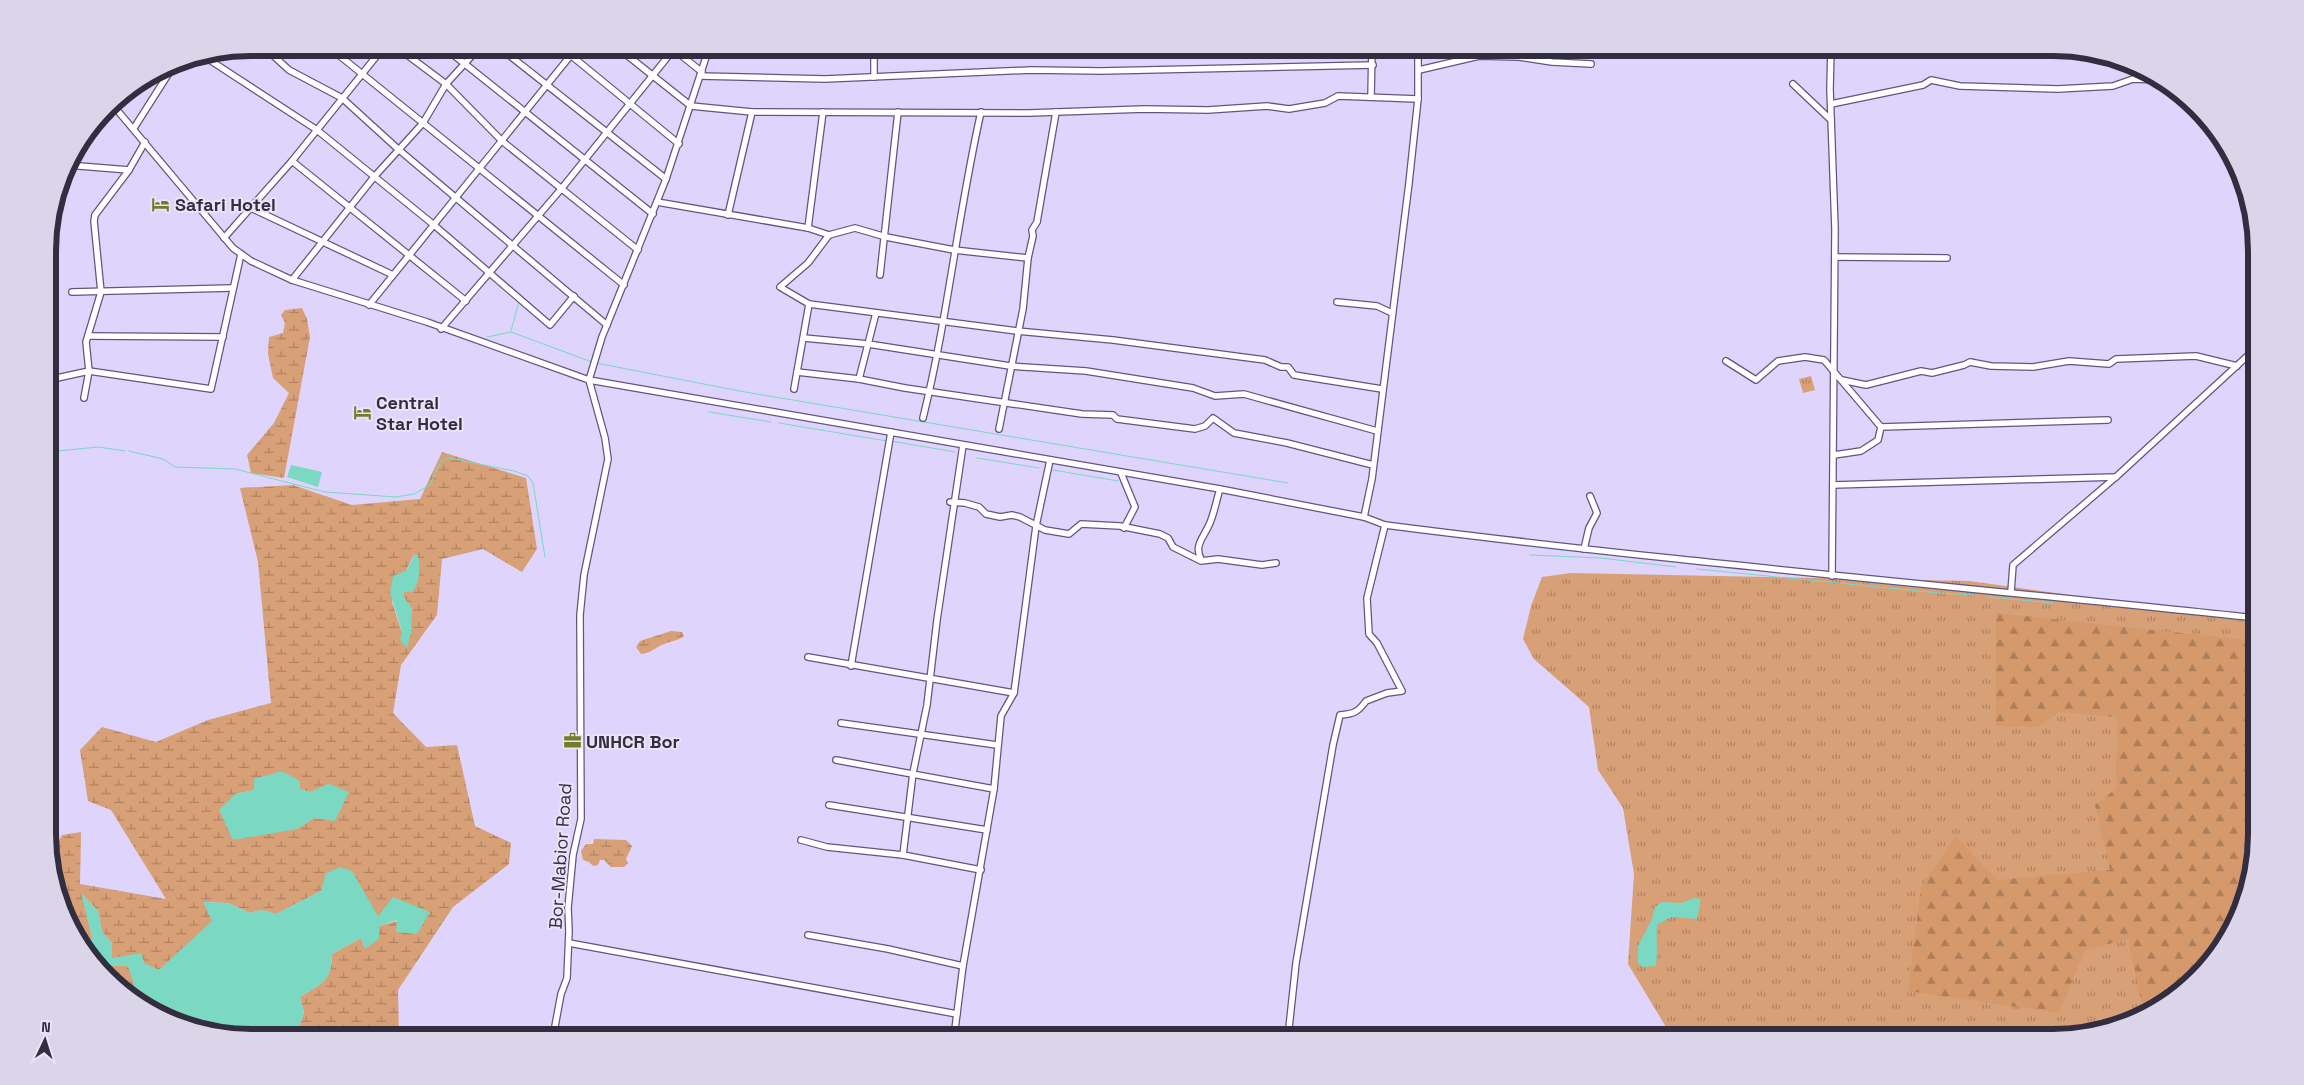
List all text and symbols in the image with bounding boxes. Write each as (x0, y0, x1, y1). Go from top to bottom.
place label: Safari Hotel (175, 193, 276, 216)
hotel icon: Safari Hotel (151, 194, 171, 214)
place label: Central Star Hotel (376, 391, 463, 435)
hotel icon: Central Star Hotel (352, 402, 372, 422)
place label: UNHCR Bor (586, 730, 680, 753)
office icon: UNHCR Bor (562, 731, 582, 751)
street label: Bor-Mabior Road (543, 782, 577, 930)
north arrow (20, 1015, 70, 1065)
text: N (41, 1018, 51, 1036)

